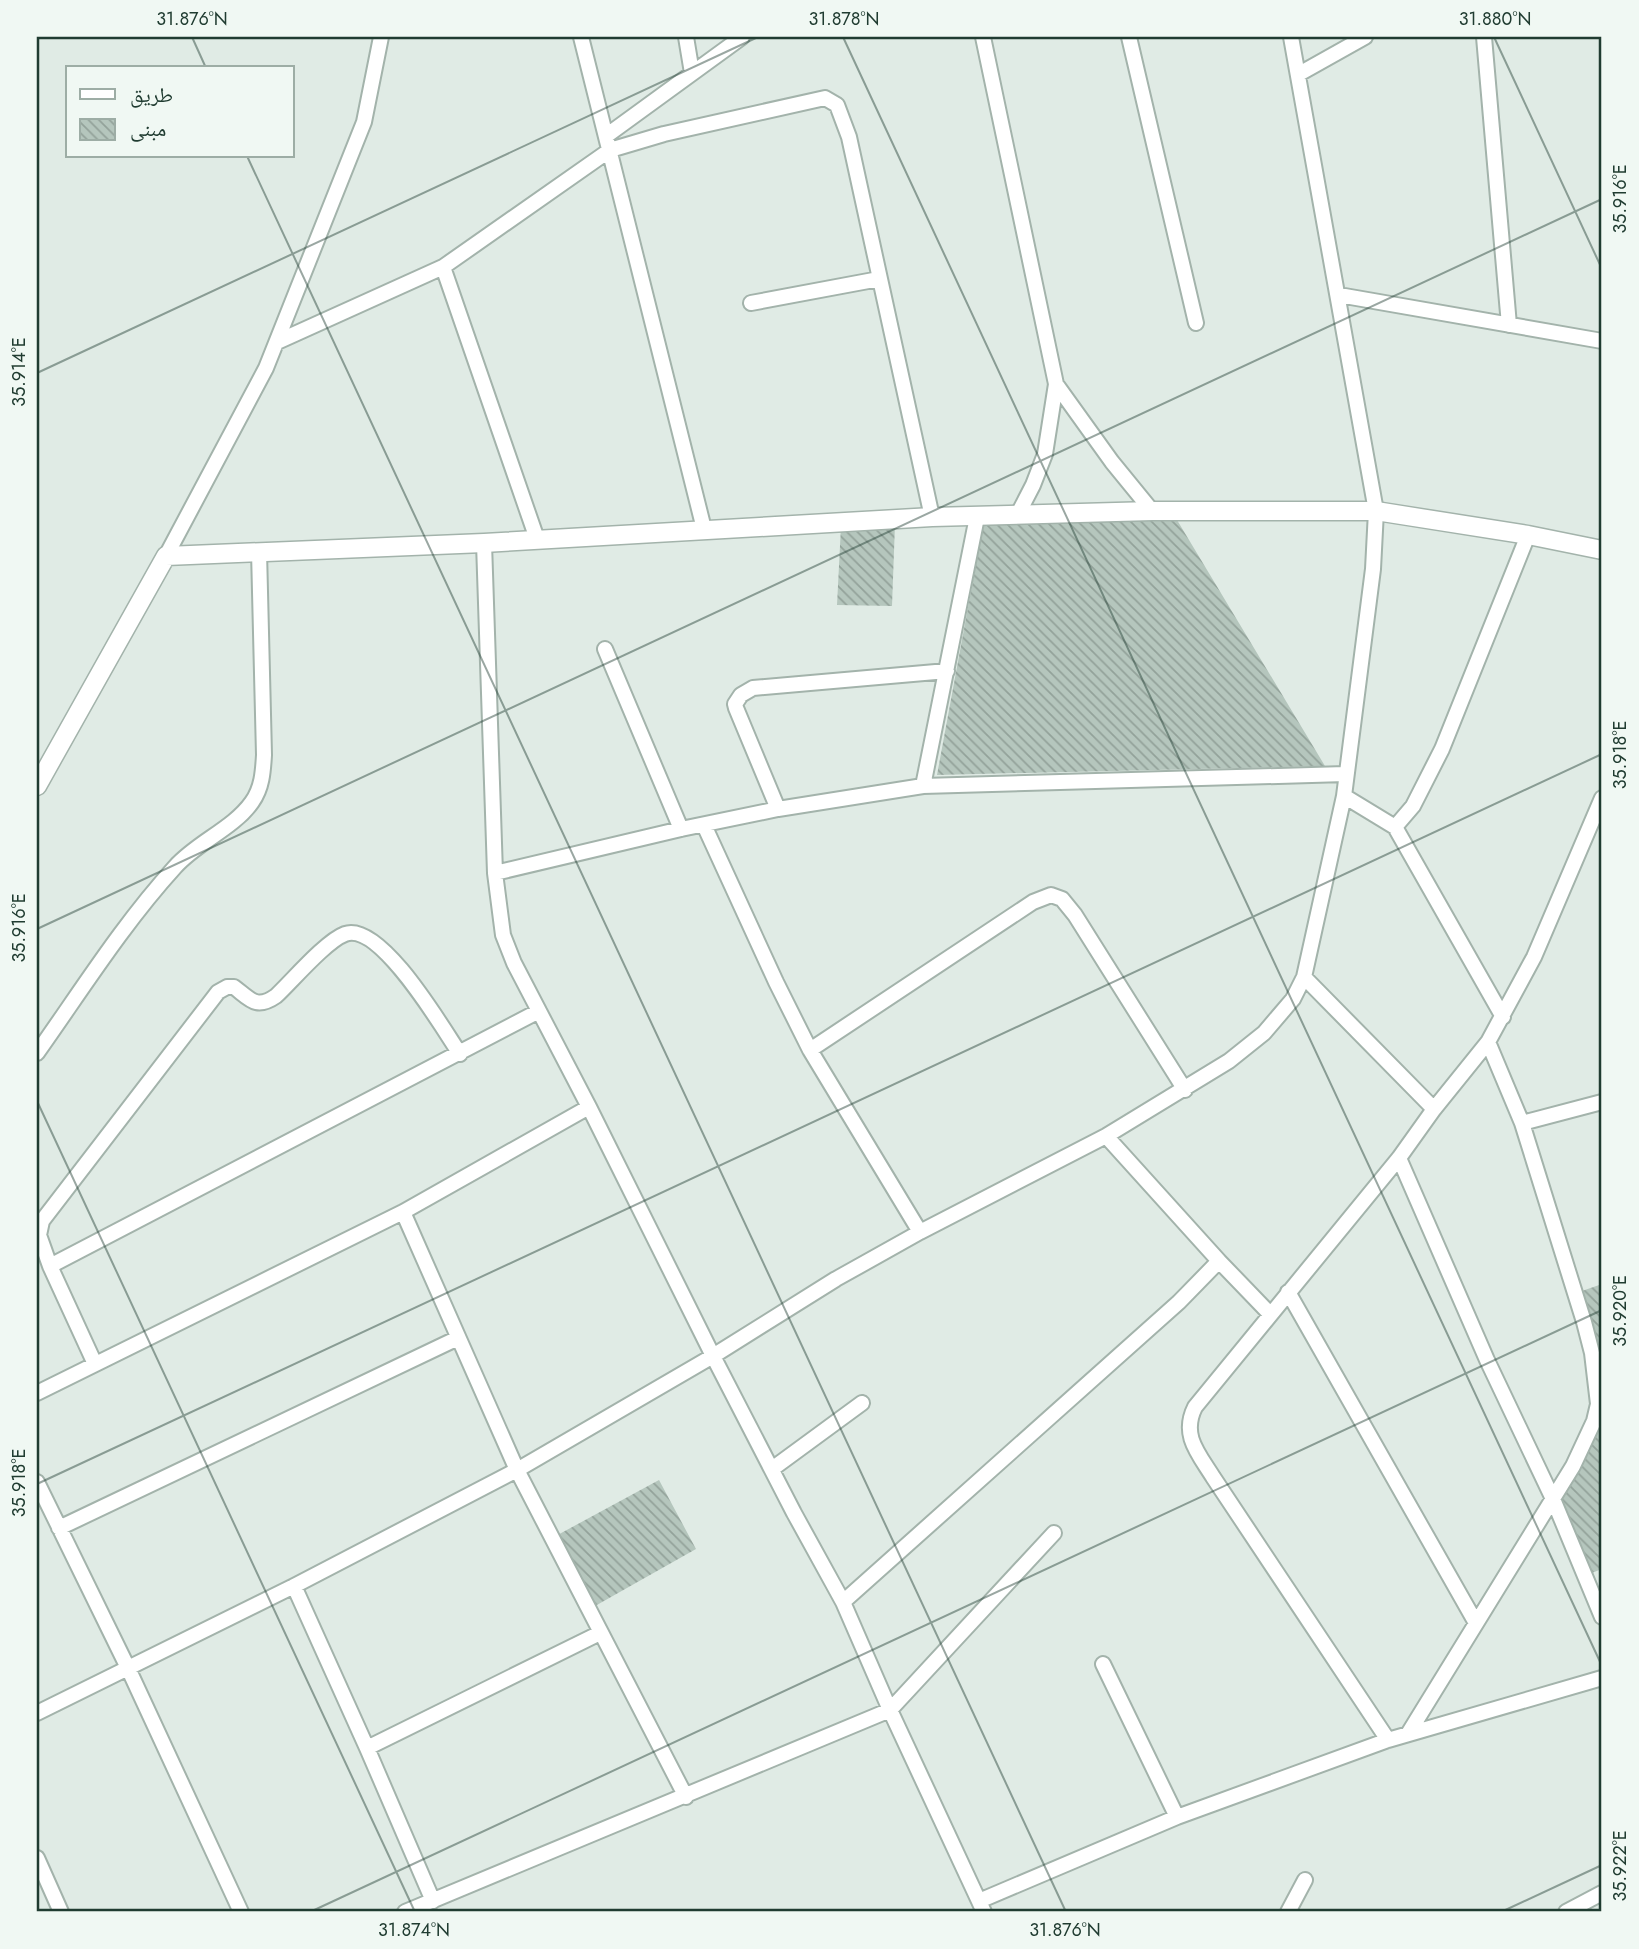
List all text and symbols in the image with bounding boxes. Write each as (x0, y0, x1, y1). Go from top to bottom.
text: 31.876°N (156, 6, 228, 32)
text: 31.878°N (808, 6, 880, 32)
text: 31.880°N (1459, 6, 1531, 32)
legend (66, 66, 294, 158)
text: طريق (130, 80, 173, 110)
text: مبنى (130, 114, 166, 144)
text: 35.916°E (1607, 164, 1633, 234)
text: 35.914°E (6, 337, 32, 407)
text: 35.918°E (1607, 721, 1633, 789)
text: 35.916°E (6, 893, 32, 963)
text: 35.920°E (1607, 1275, 1633, 1347)
text: 35.918°E (6, 1449, 32, 1517)
text: 35.922°E (1607, 1830, 1633, 1902)
text: 31.874°N (378, 1917, 450, 1943)
text: 31.876°N (1029, 1917, 1101, 1943)

